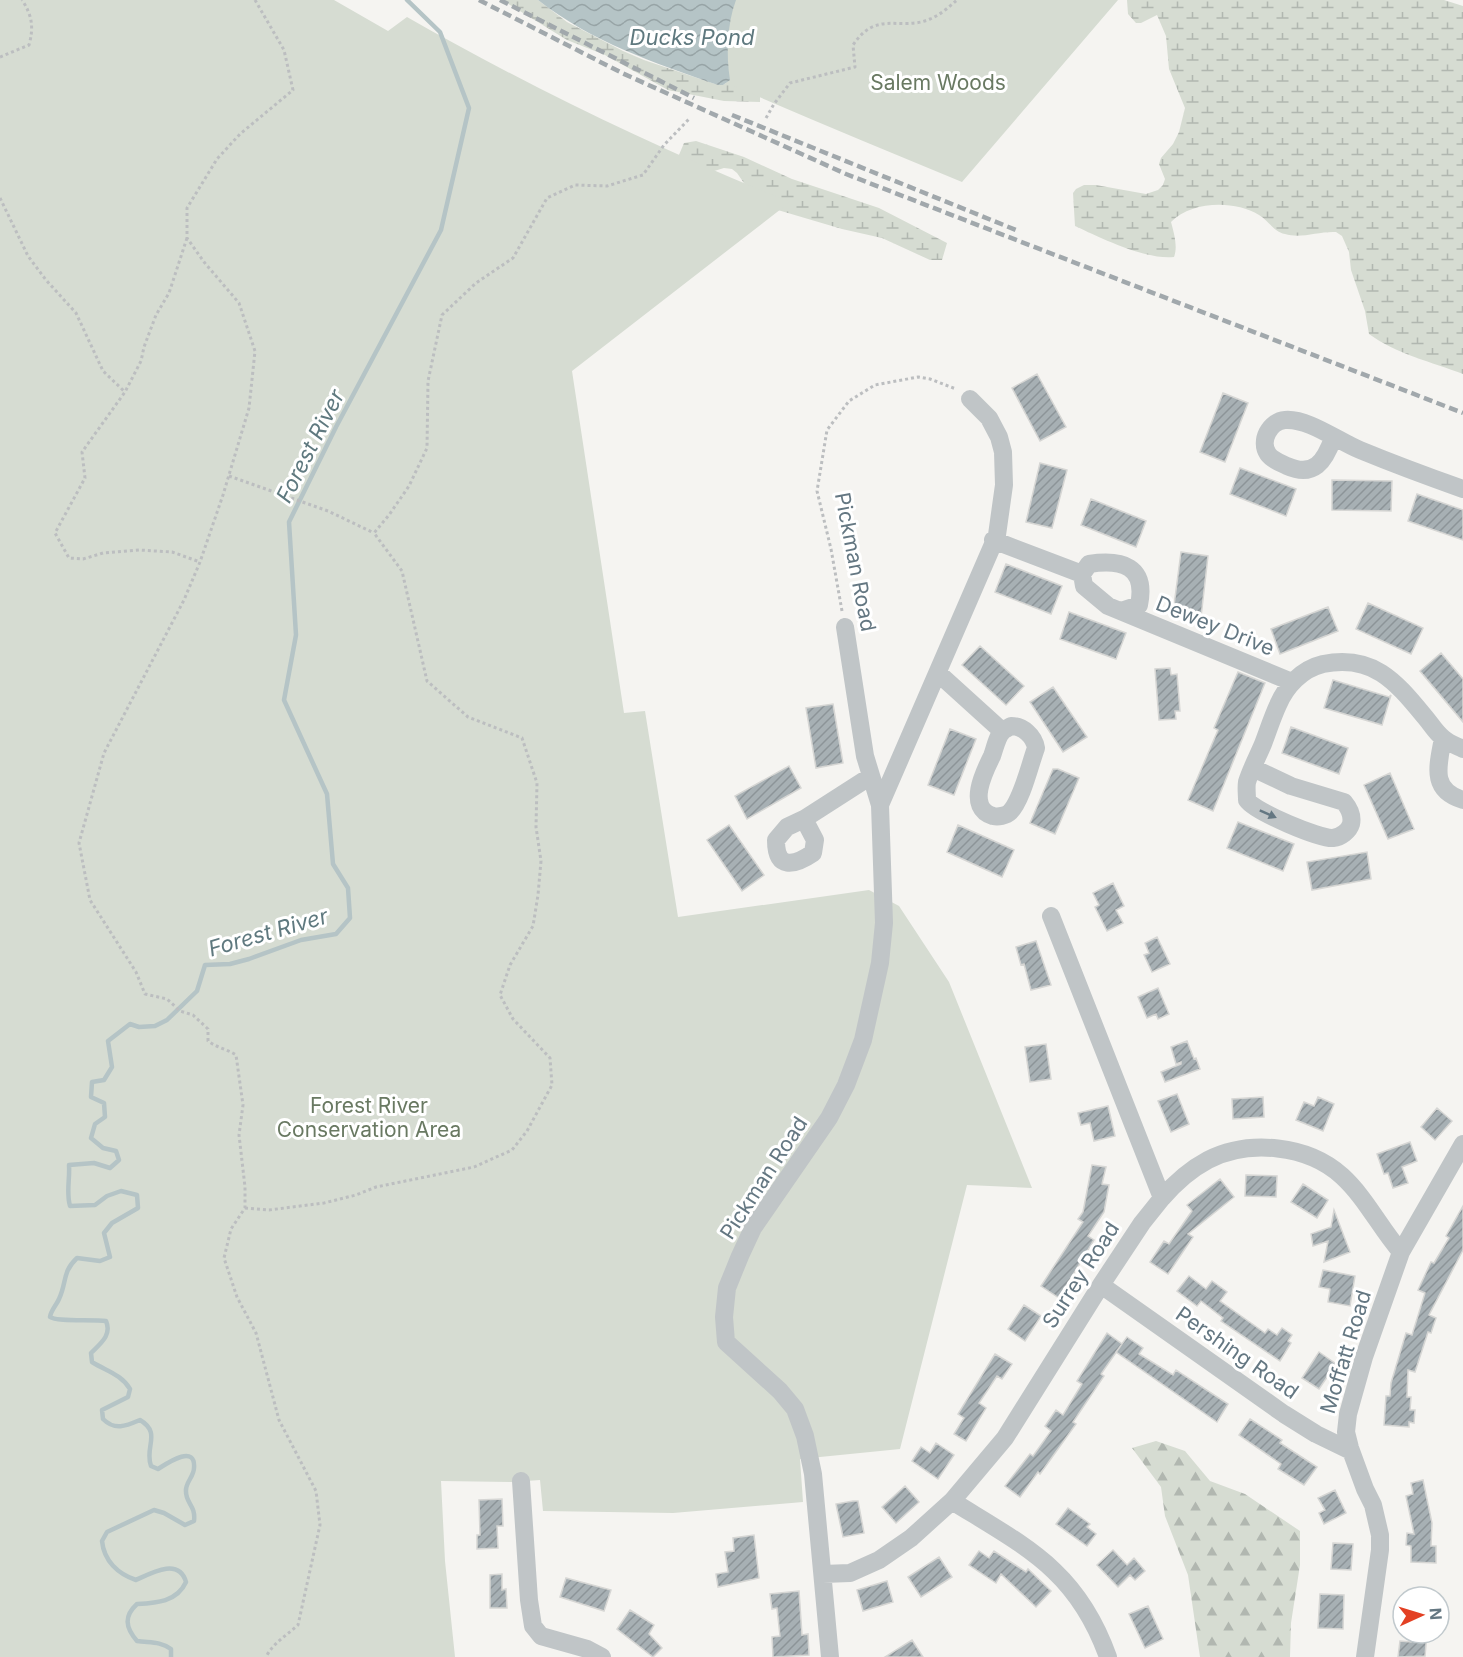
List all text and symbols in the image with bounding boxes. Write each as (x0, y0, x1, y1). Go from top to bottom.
water label: Ducks Pond (630, 24, 755, 50)
park label: Salem Woods (870, 70, 1006, 95)
water label: Forest River (270, 385, 350, 507)
street label: Pickman Road (830, 490, 881, 634)
street label: Dewey Drive (1152, 590, 1278, 661)
one-way arrow (1259, 810, 1276, 819)
water label: Forest River (205, 902, 332, 961)
park label: Forest River Conservation Area (277, 1093, 461, 1142)
street label: Pickman Road (715, 1112, 813, 1244)
street label: Surrey Road (1037, 1217, 1124, 1333)
street label: Moffatt Road (1315, 1287, 1376, 1416)
street label: Pershing Road (1171, 1301, 1303, 1404)
north arrow (1391, 1585, 1451, 1645)
text: N (1426, 1607, 1446, 1621)

